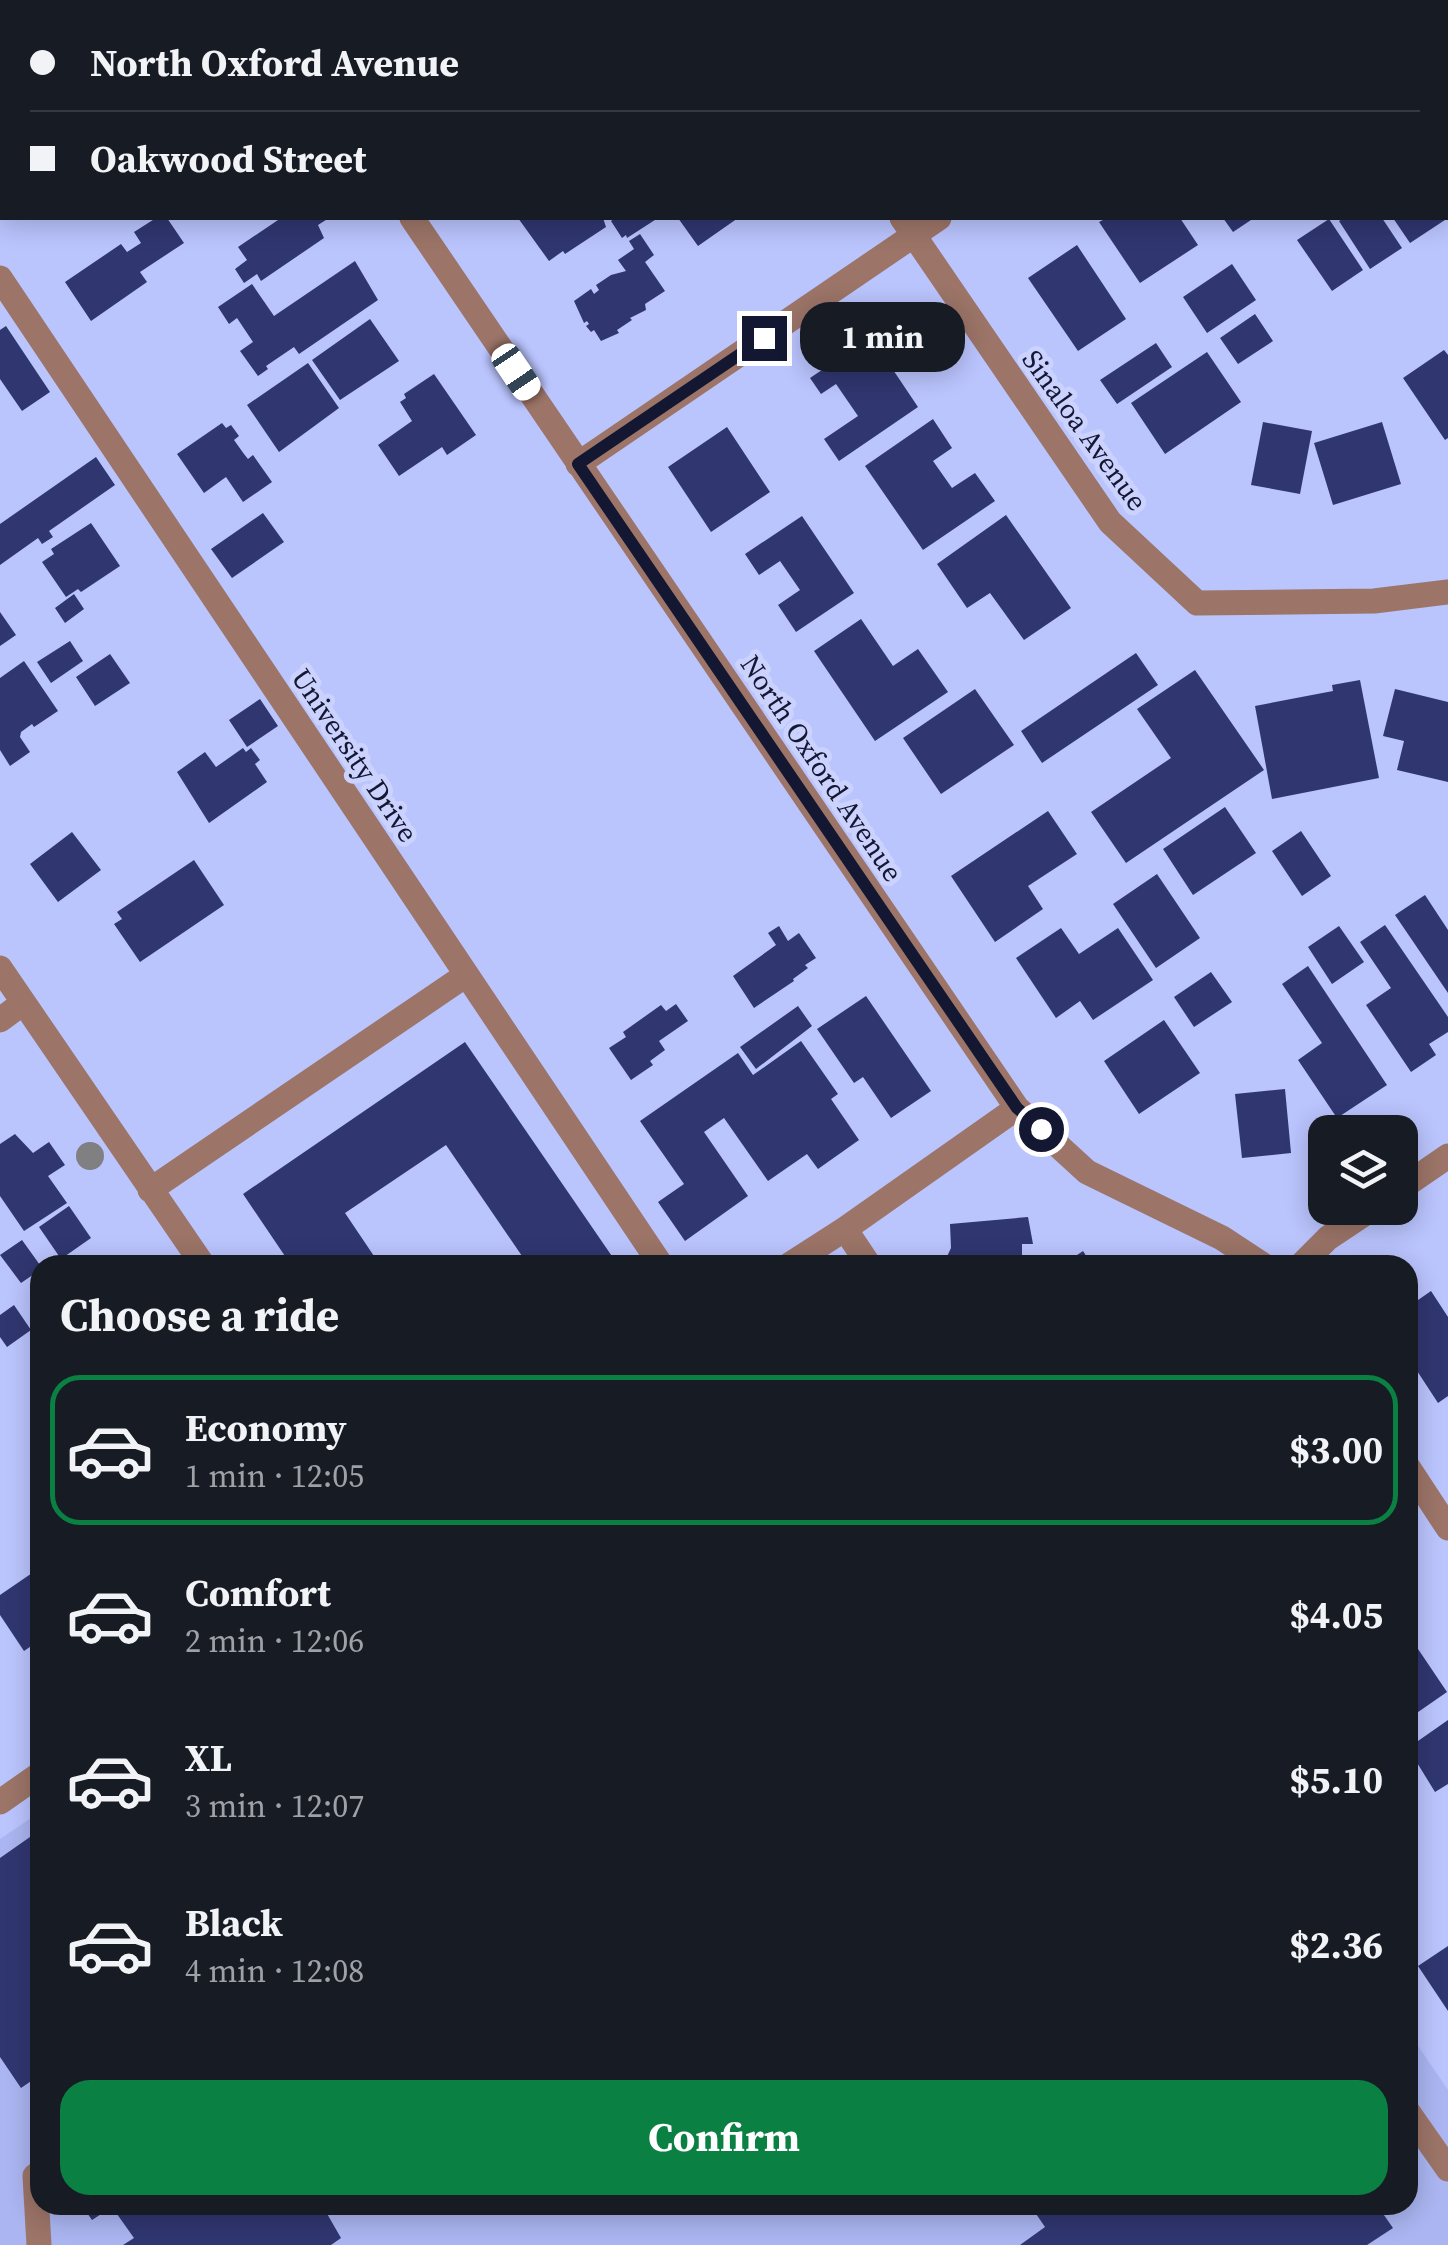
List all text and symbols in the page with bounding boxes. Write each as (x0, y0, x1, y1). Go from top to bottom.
text: North Oxford Avenue (90, 37, 459, 89)
text: Oakwood Street (90, 133, 367, 185)
callout: 1 min (799, 303, 964, 373)
text: 1 min (841, 315, 924, 359)
route end (742, 316, 787, 361)
car (487, 339, 545, 405)
street label: Sinaloa Avenue (1014, 342, 1156, 518)
street label: North Oxford Avenue (732, 647, 912, 889)
street label: University Drive (283, 661, 427, 849)
route start (1019, 1107, 1064, 1152)
map controls (1308, 1115, 1418, 1225)
button: layers (1308, 1115, 1418, 1225)
text: Choose a ride (60, 1284, 339, 1346)
text: Economy (185, 1402, 347, 1454)
icon: car (65, 1405, 155, 1495)
text: $3.00 (1289, 1424, 1383, 1476)
text: 1 min · 12:05 (185, 1454, 364, 1498)
text: Comfort (185, 1567, 331, 1619)
icon: car (65, 1570, 155, 1660)
text: $4.05 (1289, 1589, 1383, 1641)
text: 2 min · 12:06 (185, 1619, 364, 1663)
text: XL (185, 1732, 232, 1784)
icon: car (65, 1735, 155, 1825)
text: $5.10 (1289, 1754, 1383, 1806)
text: 3 min · 12:07 (185, 1784, 364, 1828)
text: Black (185, 1897, 283, 1949)
icon: car (65, 1900, 155, 1990)
text: $2.36 (1289, 1919, 1383, 1971)
text: 4 min · 12:08 (185, 1949, 364, 1993)
button: Confirm (60, 2080, 1388, 2195)

